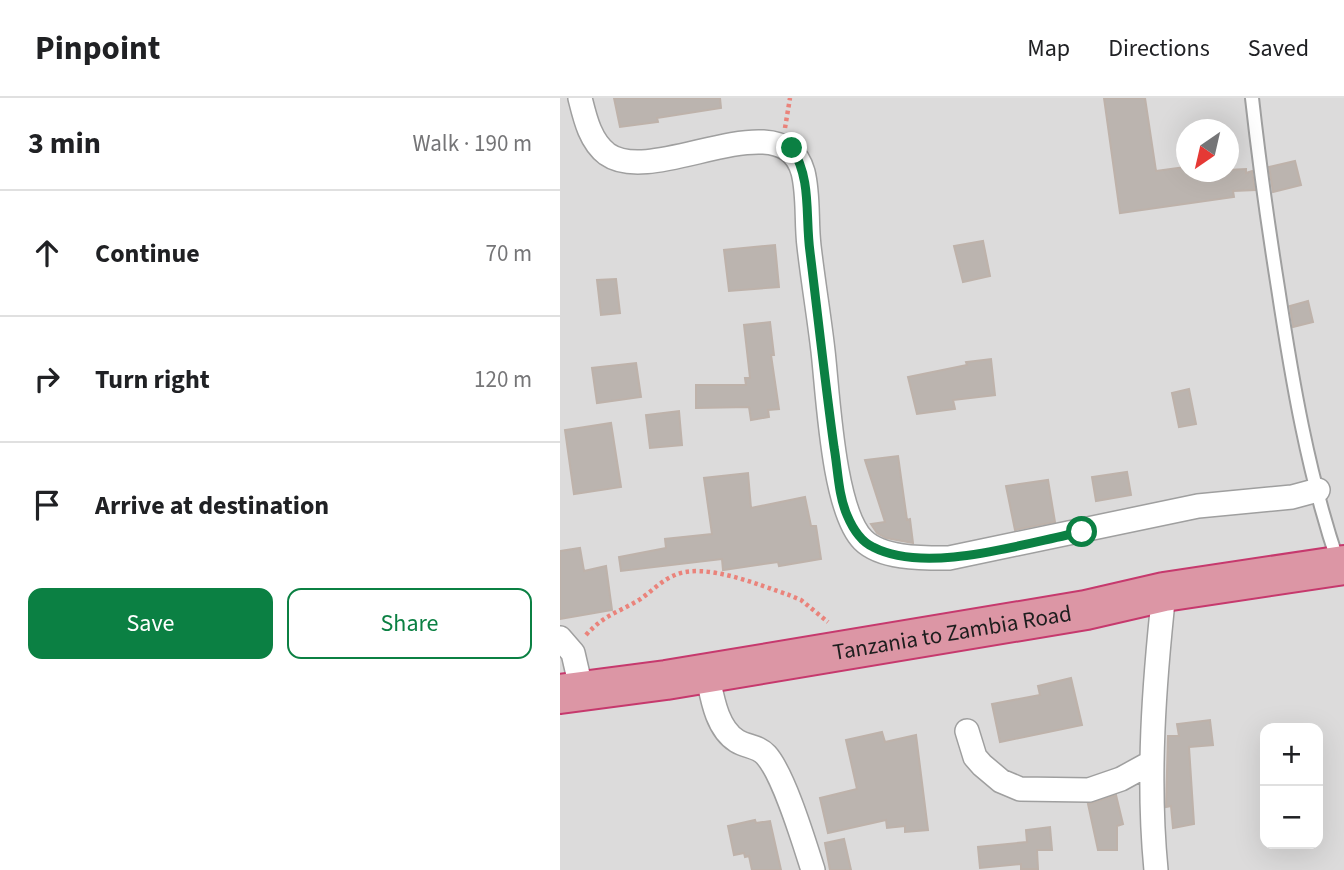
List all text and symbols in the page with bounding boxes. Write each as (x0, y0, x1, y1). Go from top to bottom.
text: Pinpoint (35, 25, 161, 72)
text: Map (1027, 31, 1070, 66)
text: Directions (1108, 31, 1210, 66)
text: Saved (1248, 31, 1309, 66)
north arrow (1176, 119, 1239, 182)
text: 3 min (28, 122, 101, 165)
text: Walk · 190 m (413, 127, 532, 160)
route end (776, 132, 807, 163)
icon: ahead (28, 234, 66, 272)
text: Continue (95, 235, 200, 272)
text: 70 m (485, 237, 532, 270)
icon: right (28, 360, 66, 398)
text: Turn right (95, 361, 210, 398)
text: 120 m (474, 363, 532, 396)
icon: arrive (28, 486, 66, 524)
text: Arrive at destination (95, 487, 329, 524)
route start (1066, 516, 1097, 547)
button: Save (28, 588, 273, 659)
button: Share (287, 588, 532, 659)
street label: Tanzania to Zambia Road (830, 596, 1074, 668)
map controls (1260, 723, 1323, 849)
button: + (1260, 723, 1323, 786)
button: − (1260, 786, 1323, 849)

